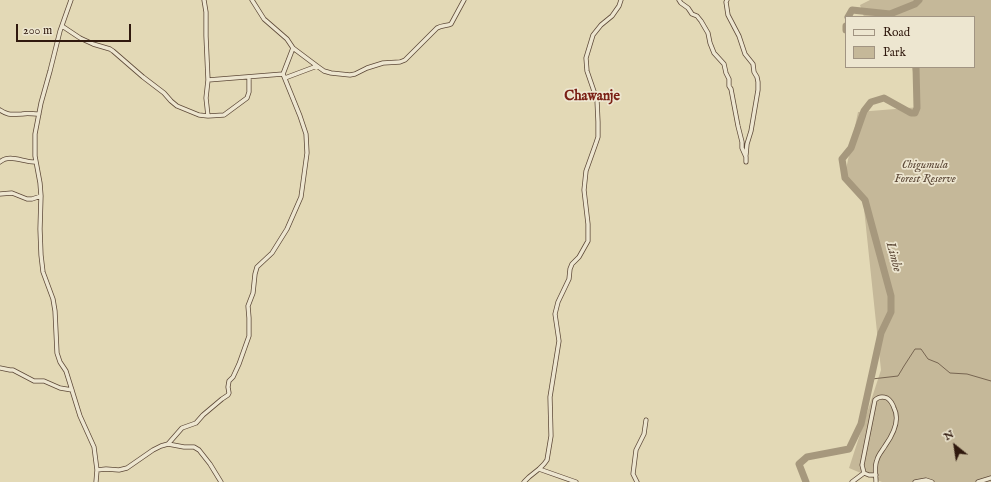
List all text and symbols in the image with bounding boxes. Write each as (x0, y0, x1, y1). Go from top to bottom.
scale bar (18, 16, 133, 42)
legend (845, 16, 975, 68)
text: 200 m (23, 23, 52, 38)
text: Road (883, 25, 910, 40)
text: Park (883, 45, 906, 60)
district label: Chawanje (564, 89, 620, 105)
park label: Chigumula Forest Reserve (894, 159, 956, 187)
water label: Limbe (882, 240, 904, 274)
north arrow (935, 426, 975, 466)
text: N (941, 427, 957, 444)

